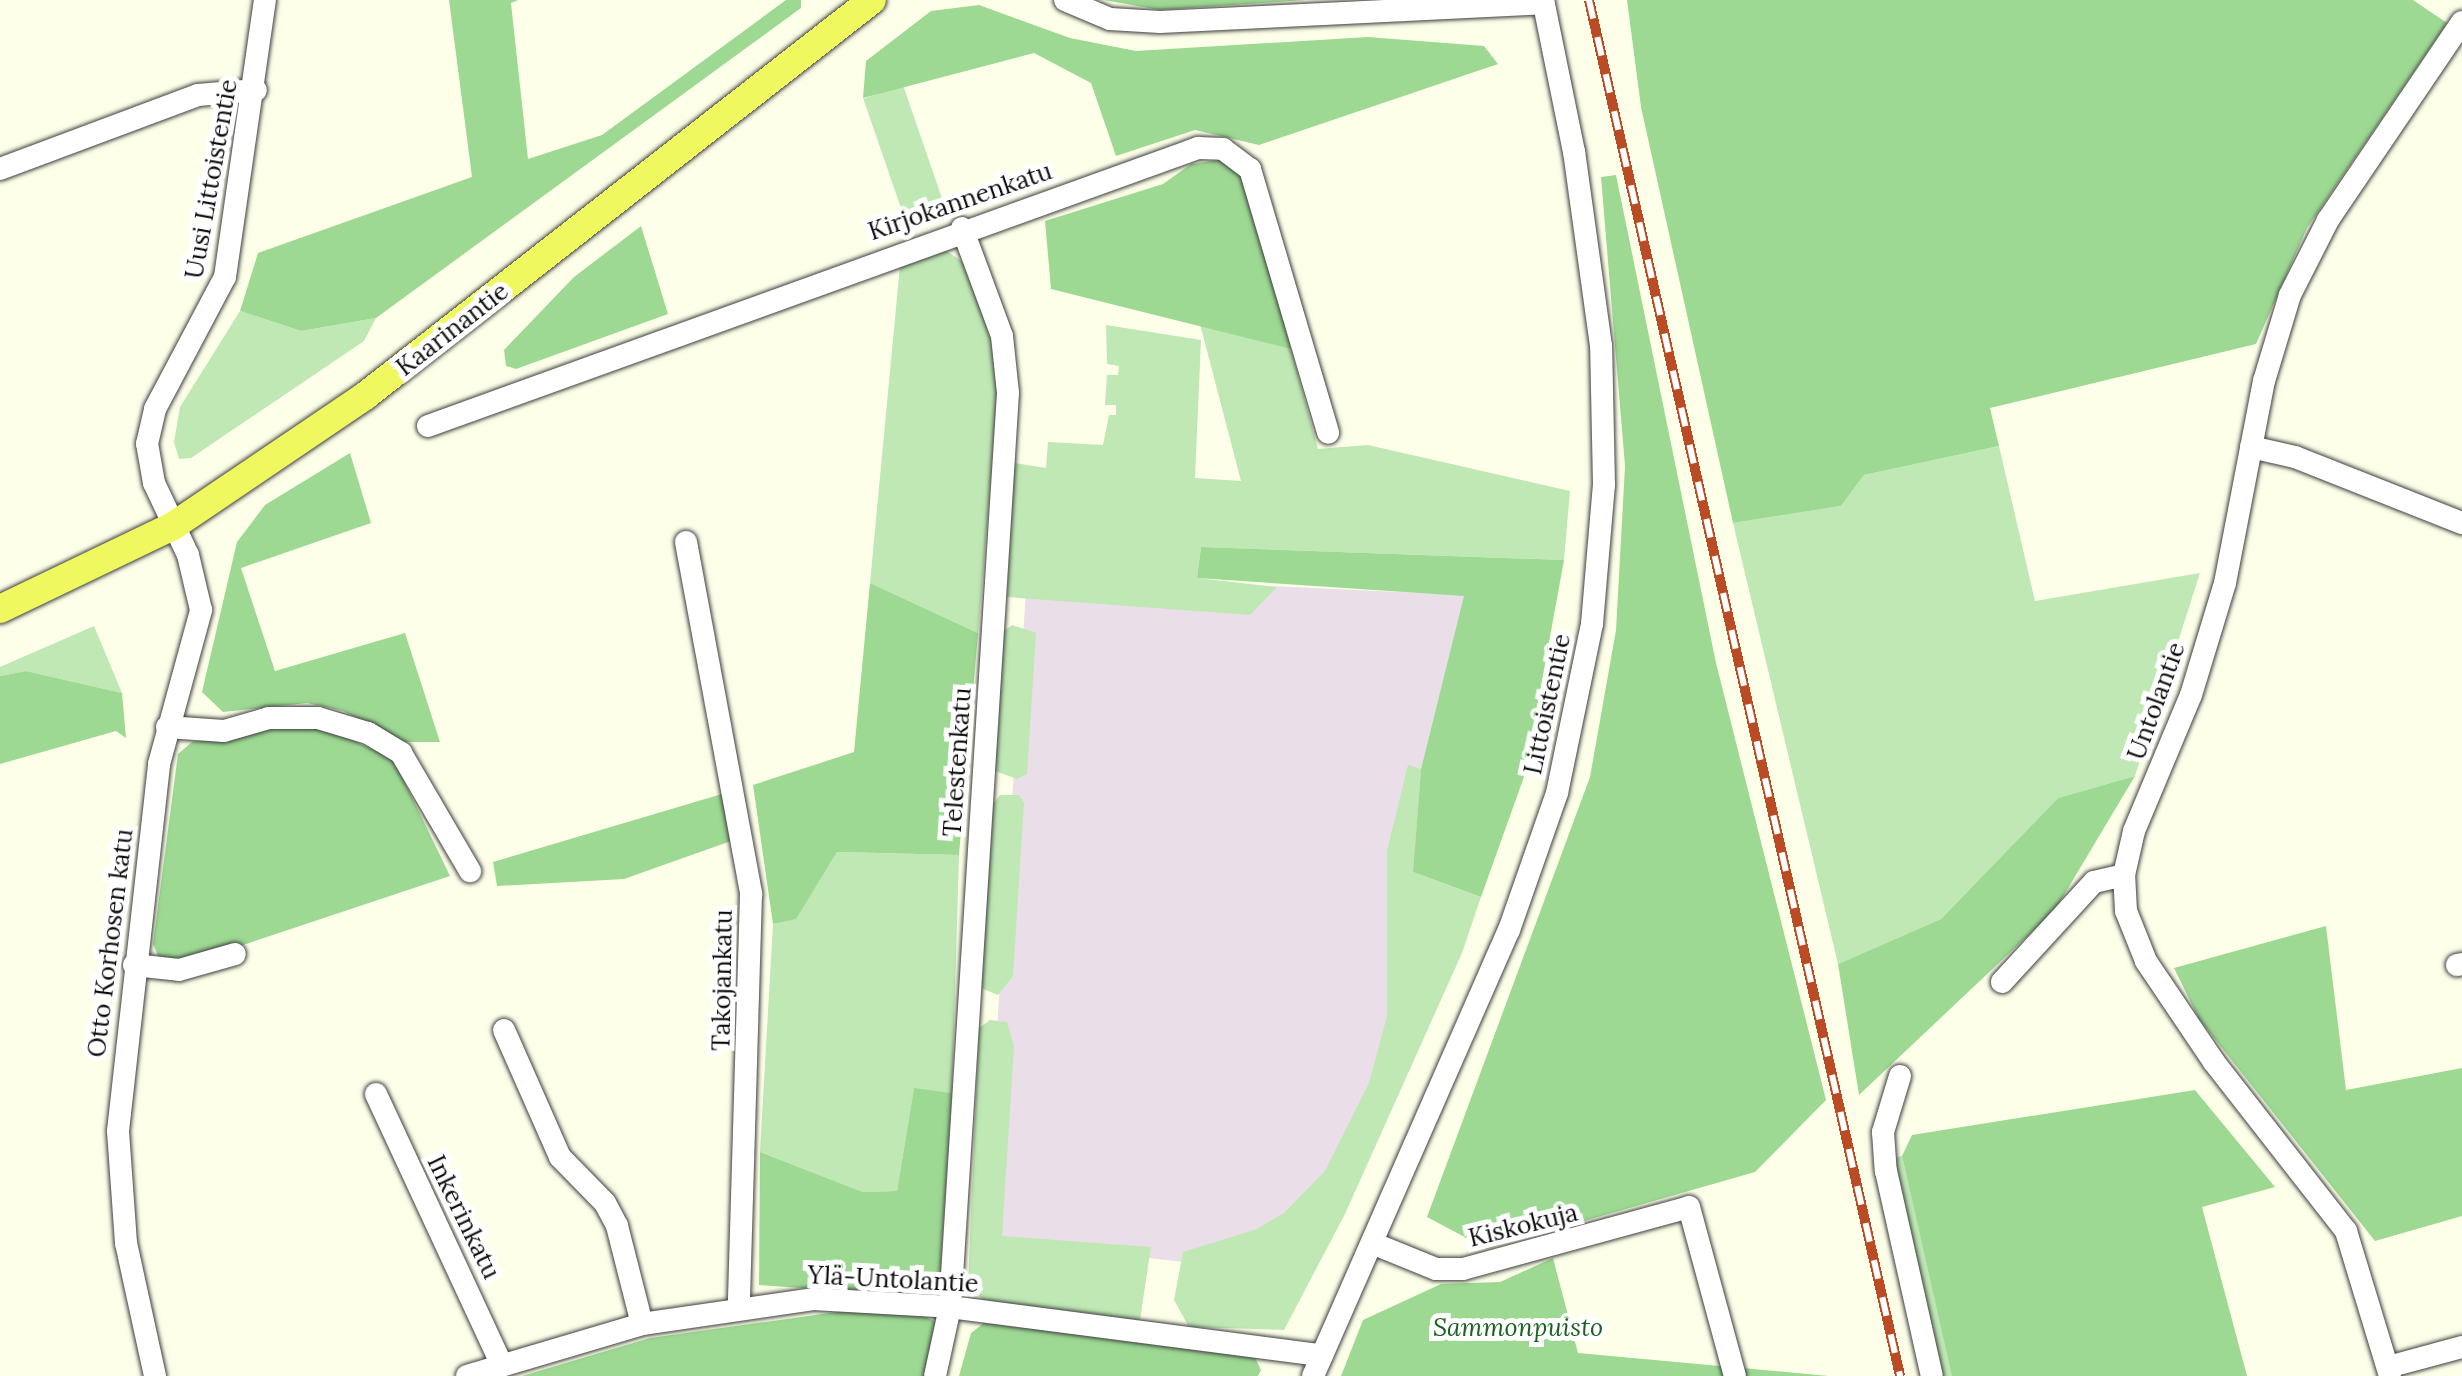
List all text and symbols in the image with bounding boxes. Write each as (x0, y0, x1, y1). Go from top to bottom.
street label: Uusi Littoistentie (179, 77, 243, 281)
street label: Kirjokannenkatu (864, 156, 1056, 246)
street label: Kaarinantie (390, 276, 514, 382)
street label: Littoistentie (1517, 631, 1577, 777)
street label: Untolantie (2121, 638, 2191, 764)
street label: Telestenkatu (937, 686, 977, 838)
street label: Otto Korhosen katu (81, 827, 139, 1059)
street label: Takojankatu (706, 909, 738, 1051)
street label: Inkerinkatu (421, 1150, 507, 1284)
street label: Kiskokuja (1465, 1197, 1581, 1253)
street label: Ylä-Untolantie (807, 1260, 979, 1298)
park label: Sammonpuisto (1433, 1312, 1603, 1342)

